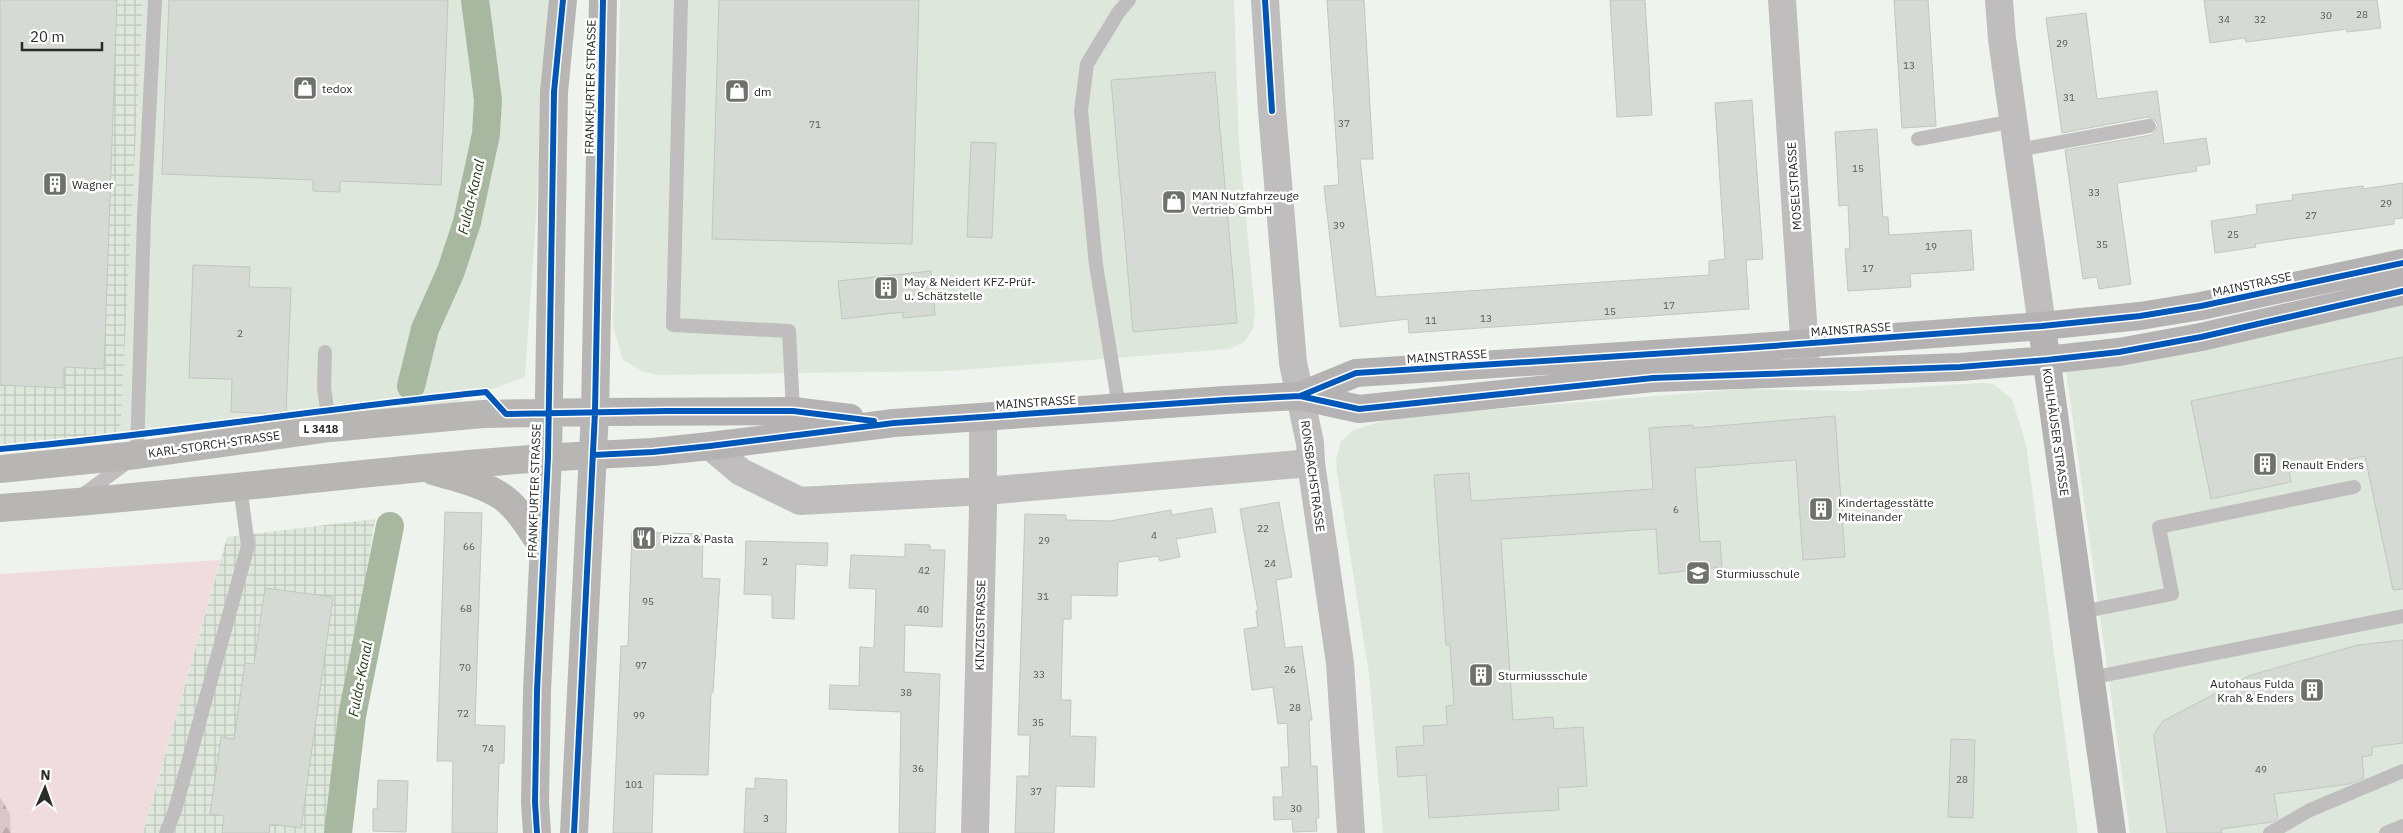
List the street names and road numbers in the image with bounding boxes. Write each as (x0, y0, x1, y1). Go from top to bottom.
street label: FRANKFURTER STRASSE (581, 20, 599, 154)
street label: MOSELSTRASSE (1783, 142, 1805, 230)
street label: MAINSTRASSE (2211, 268, 2293, 300)
street label: MAINSTRASSE (1810, 319, 1892, 339)
street label: MAINSTRASSE (1406, 346, 1488, 366)
street label: KOHLHÄUSER STRASSE (2040, 367, 2072, 497)
street label: MAINSTRASSE (995, 392, 1077, 412)
street label: RONSBACHSTRASSE (1298, 419, 1328, 533)
road number: L 3418 (298, 420, 344, 438)
street label: FRANKFURTER STRASSE (524, 423, 544, 559)
street label: KARL-STORCH-STRASSE (147, 427, 281, 461)
street label: KINZIGSTRASSE (972, 579, 988, 671)

